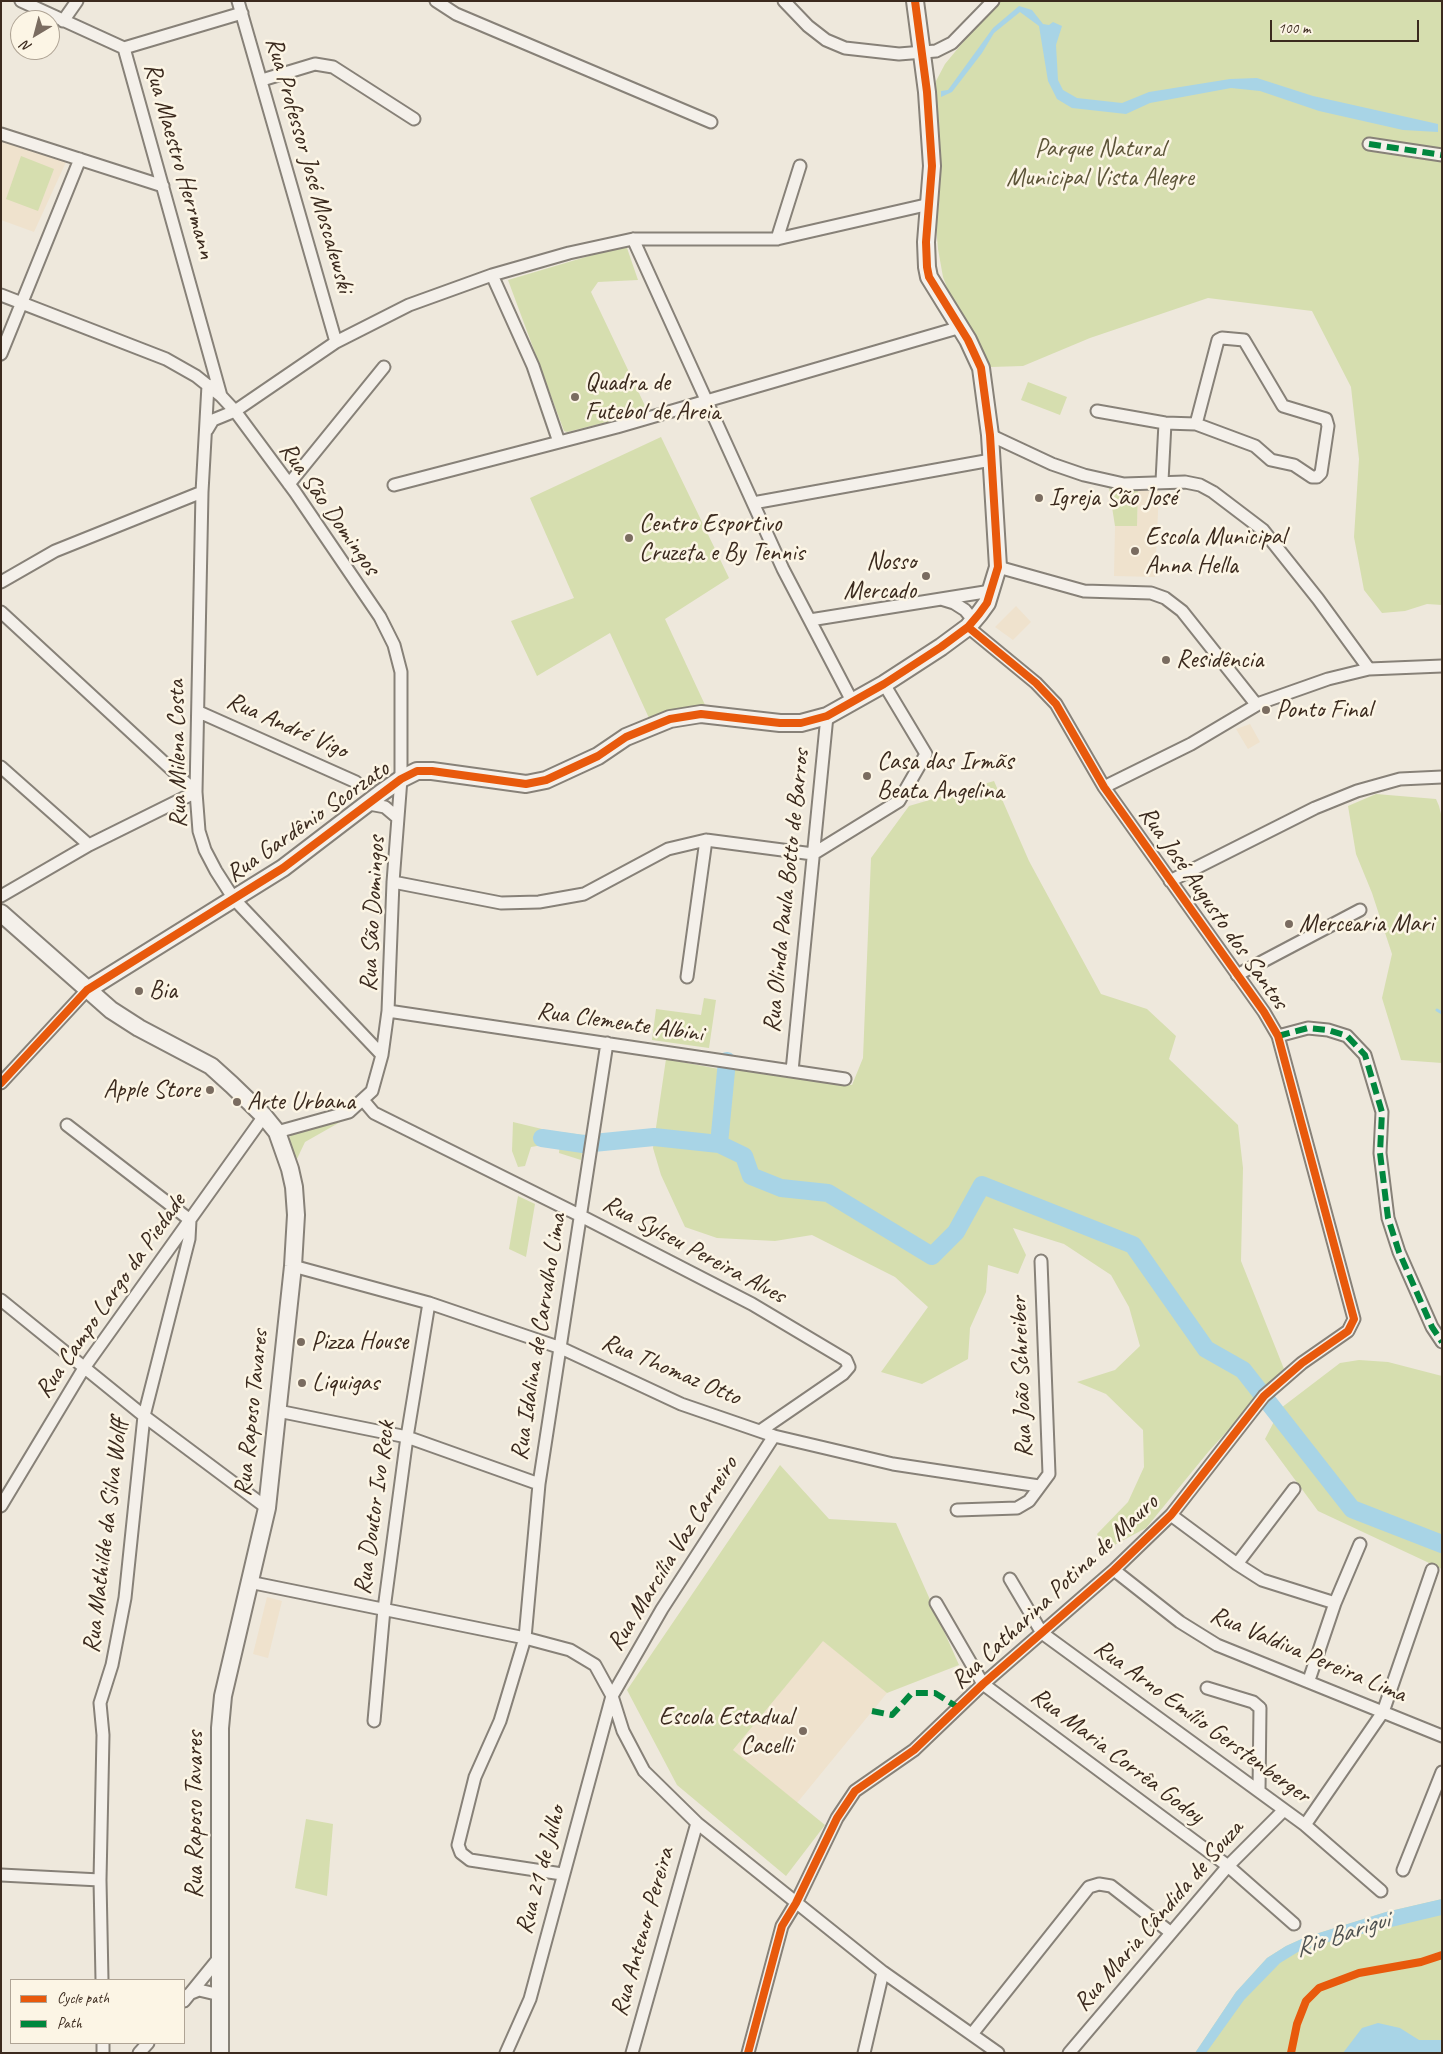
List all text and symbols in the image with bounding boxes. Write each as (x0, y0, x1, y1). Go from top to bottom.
north arrow (10, 10, 60, 60)
scale bar (1273, 10, 1422, 42)
text: 100 m (1278, 19, 1310, 38)
street label: Rua Professor José Moscalewski (258, 34, 360, 296)
text: N (18, 37, 35, 56)
street label: Rua Maestro Herrmann (137, 60, 221, 262)
park label: Parque Natural Municipal Vista Alegre (1006, 134, 1194, 193)
place label: Quadra de Futebol de Areia (585, 368, 720, 427)
marker: Quadra de Futebol de Areia (569, 391, 581, 403)
street label: Rua São Domingos (272, 437, 386, 581)
place label: Igreja São José (1049, 483, 1177, 513)
marker: Igreja São José (1033, 492, 1045, 504)
place label: Centro Esportivo Cruzeta e By Tennis (639, 509, 804, 568)
place label: Escola Municipal Anna Hella (1145, 522, 1286, 581)
marker: Centro Esportivo Cruzeta e By Tennis (623, 532, 635, 544)
marker: Escola Municipal Anna Hella (1129, 545, 1141, 557)
place label: Nosso Mercado (843, 547, 916, 606)
marker: Nosso Mercado (920, 570, 932, 582)
place label: Residência (1176, 645, 1263, 675)
marker: Residência (1160, 654, 1172, 666)
street label: Rua Milena Costa (162, 680, 194, 828)
street label: Rua André Vigo (222, 686, 352, 766)
place label: Ponto Final (1276, 695, 1372, 725)
marker: Ponto Final (1260, 704, 1272, 716)
place label: Casa das Irmãs Beata Angelina (877, 747, 1013, 806)
street label: Rua Olinda Paula Botto de Barros (757, 748, 817, 1034)
street label: Rua Gardênio Scorzato (221, 755, 395, 889)
marker: Casa das Irmãs Beata Angelina (861, 770, 873, 782)
street label: Rua José Augusto dos Santos (1132, 801, 1294, 1015)
street label: Rua São Domingos (354, 836, 392, 992)
place label: Mercearia Mari (1299, 909, 1434, 939)
marker: Mercearia Mari (1283, 918, 1295, 930)
place label: Bia (149, 976, 177, 1006)
marker: Bia (133, 985, 145, 997)
street label: Rua Clemente Albini (535, 996, 705, 1050)
place label: Apple Store (103, 1075, 200, 1105)
marker: Apple Store (204, 1084, 216, 1096)
place label: Arte Urbana (247, 1087, 355, 1117)
marker: Arte Urbana (231, 1096, 243, 1108)
street label: Rua Campo Largo da Piedade (29, 1188, 193, 1404)
street label: Rua Sylseu Pereira Alves (597, 1189, 791, 1311)
street label: Rua Idalina de Carvalho Lima (505, 1212, 573, 1462)
street label: Rua João Schreiber (1004, 1296, 1040, 1458)
place label: Pizza House (311, 1327, 408, 1357)
street label: Rua Thomaz Otto (597, 1327, 745, 1413)
street label: Rua Raposo Tavares (228, 1328, 276, 1498)
marker: Pizza House (295, 1336, 307, 1348)
place label: Liquigas (312, 1368, 379, 1398)
marker: Liquigas (296, 1377, 308, 1389)
street label: Rua Mathilde da Silva Wolff (77, 1417, 135, 1655)
street label: Rua Doutor Ivo Reck (348, 1419, 402, 1597)
street label: Rua Marcília Vaz Carneiro (601, 1451, 745, 1657)
street label: Rua Catharina Potina de Mauro (945, 1488, 1165, 1696)
street label: Rua Valdiva Pereira Lima (1206, 1600, 1410, 1710)
street label: Rua Arno Emílio Gerstenberger (1088, 1633, 1316, 1811)
street label: Rua Maria Corrêa Godoy (1025, 1681, 1209, 1831)
place label: Escola Estadual Cacelli (659, 1702, 793, 1761)
marker: Escola Estadual Cacelli (797, 1725, 809, 1737)
street label: Rua Raposo Tavares (180, 1731, 210, 1899)
street label: Rua 21 de Julho (509, 1803, 573, 1937)
street label: Rua Maria Cândida de Souza (1068, 1814, 1250, 2018)
street label: Rua Antenor Pereira (605, 1844, 681, 2020)
water label: Rio Barigui (1291, 1905, 1393, 1965)
legend (10, 1979, 185, 2044)
text: Cycle path (57, 1989, 109, 2008)
text: Path (57, 2014, 82, 2033)

